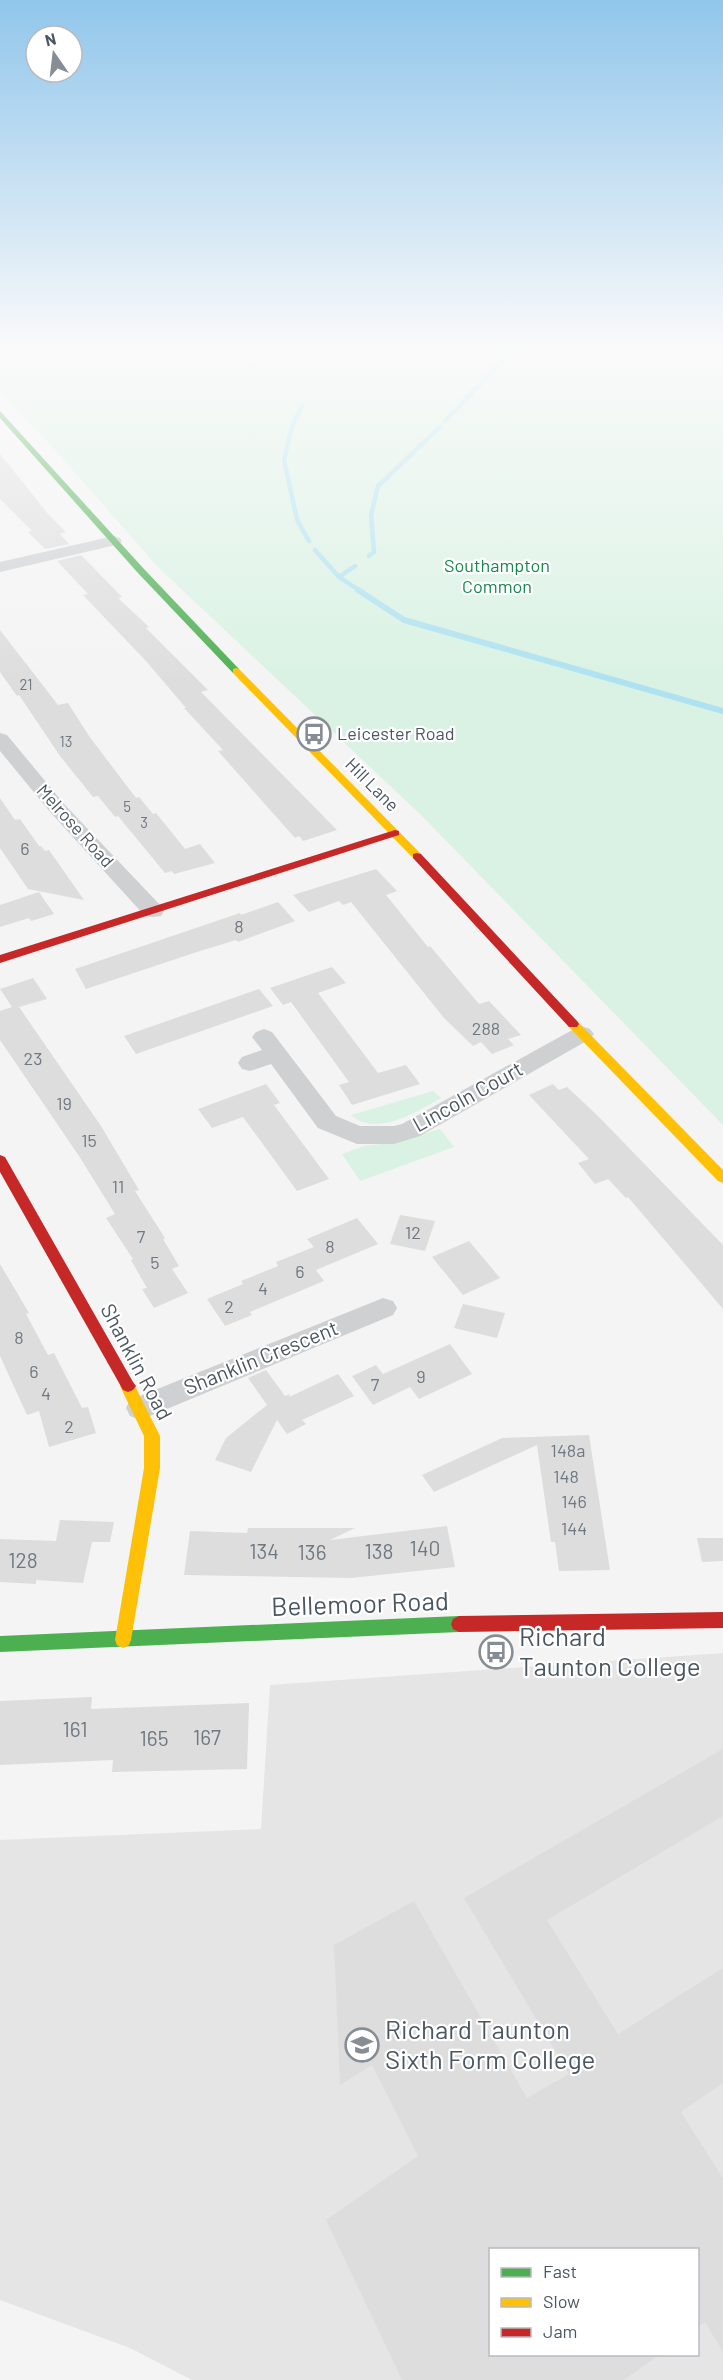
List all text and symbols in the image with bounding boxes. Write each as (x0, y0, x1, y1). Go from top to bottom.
north arrow (24, 24, 84, 84)
text: N (43, 28, 58, 49)
park label: Southampton Common (444, 554, 550, 597)
house number: 21 (19, 675, 33, 693)
bus stop icon: Leicester Road (296, 716, 332, 752)
place label: Leicester Road (337, 722, 455, 744)
house number: 13 (60, 732, 72, 750)
street label: Hill Lane (341, 753, 404, 816)
street label: Melrose Road (33, 779, 119, 872)
house number: 5 (123, 797, 131, 815)
house number: 3 (140, 813, 148, 831)
house number: 6 (20, 837, 30, 859)
house number: 8 (234, 915, 244, 937)
house number: 288 (472, 1017, 500, 1039)
house number: 23 (24, 1047, 42, 1069)
street label: Lincoln Court (408, 1055, 527, 1136)
house number: 19 (56, 1092, 72, 1114)
house number: 15 (81, 1129, 97, 1151)
house number: 11 (112, 1175, 124, 1197)
house number: 12 (405, 1221, 421, 1243)
house number: 7 (137, 1225, 146, 1247)
house number: 8 (325, 1235, 335, 1257)
house number: 5 (150, 1251, 160, 1273)
house number: 6 (295, 1260, 305, 1282)
house number: 4 (258, 1277, 268, 1299)
house number: 2 (224, 1295, 234, 1317)
street label: Shanklin Road (96, 1299, 178, 1424)
street label: Shanklin Crescent (180, 1314, 341, 1399)
house number: 8 (14, 1326, 24, 1348)
house number: 6 (29, 1360, 39, 1382)
house number: 9 (416, 1365, 426, 1387)
house number: 7 (371, 1373, 380, 1395)
house number: 4 (41, 1382, 51, 1404)
house number: 2 (64, 1415, 74, 1437)
house number: 148a (551, 1439, 585, 1461)
house number: 148 (553, 1465, 579, 1487)
house number: 146 (561, 1490, 587, 1512)
house number: 144 (561, 1517, 587, 1539)
house number: 140 (410, 1535, 440, 1560)
house number: 134 (249, 1538, 279, 1563)
house number: 138 (364, 1538, 394, 1563)
house number: 136 (298, 1539, 326, 1564)
house number: 128 (8, 1547, 38, 1572)
street label: Bellemoor Road (271, 1584, 449, 1621)
place label: Richard Taunton College (519, 1620, 701, 1681)
bus stop icon: Richard Taunton College (478, 1634, 514, 1670)
house number: 161 (62, 1716, 88, 1741)
house number: 167 (193, 1724, 221, 1749)
house number: 165 (140, 1725, 168, 1750)
place label: Richard Taunton Sixth Form College (385, 2013, 595, 2074)
school or university icon: Richard Taunton Sixth Form College (344, 2027, 380, 2063)
legend (489, 2248, 699, 2356)
text: Fast (543, 2260, 577, 2282)
text: Slow (543, 2290, 580, 2312)
text: Jam (543, 2320, 577, 2342)

